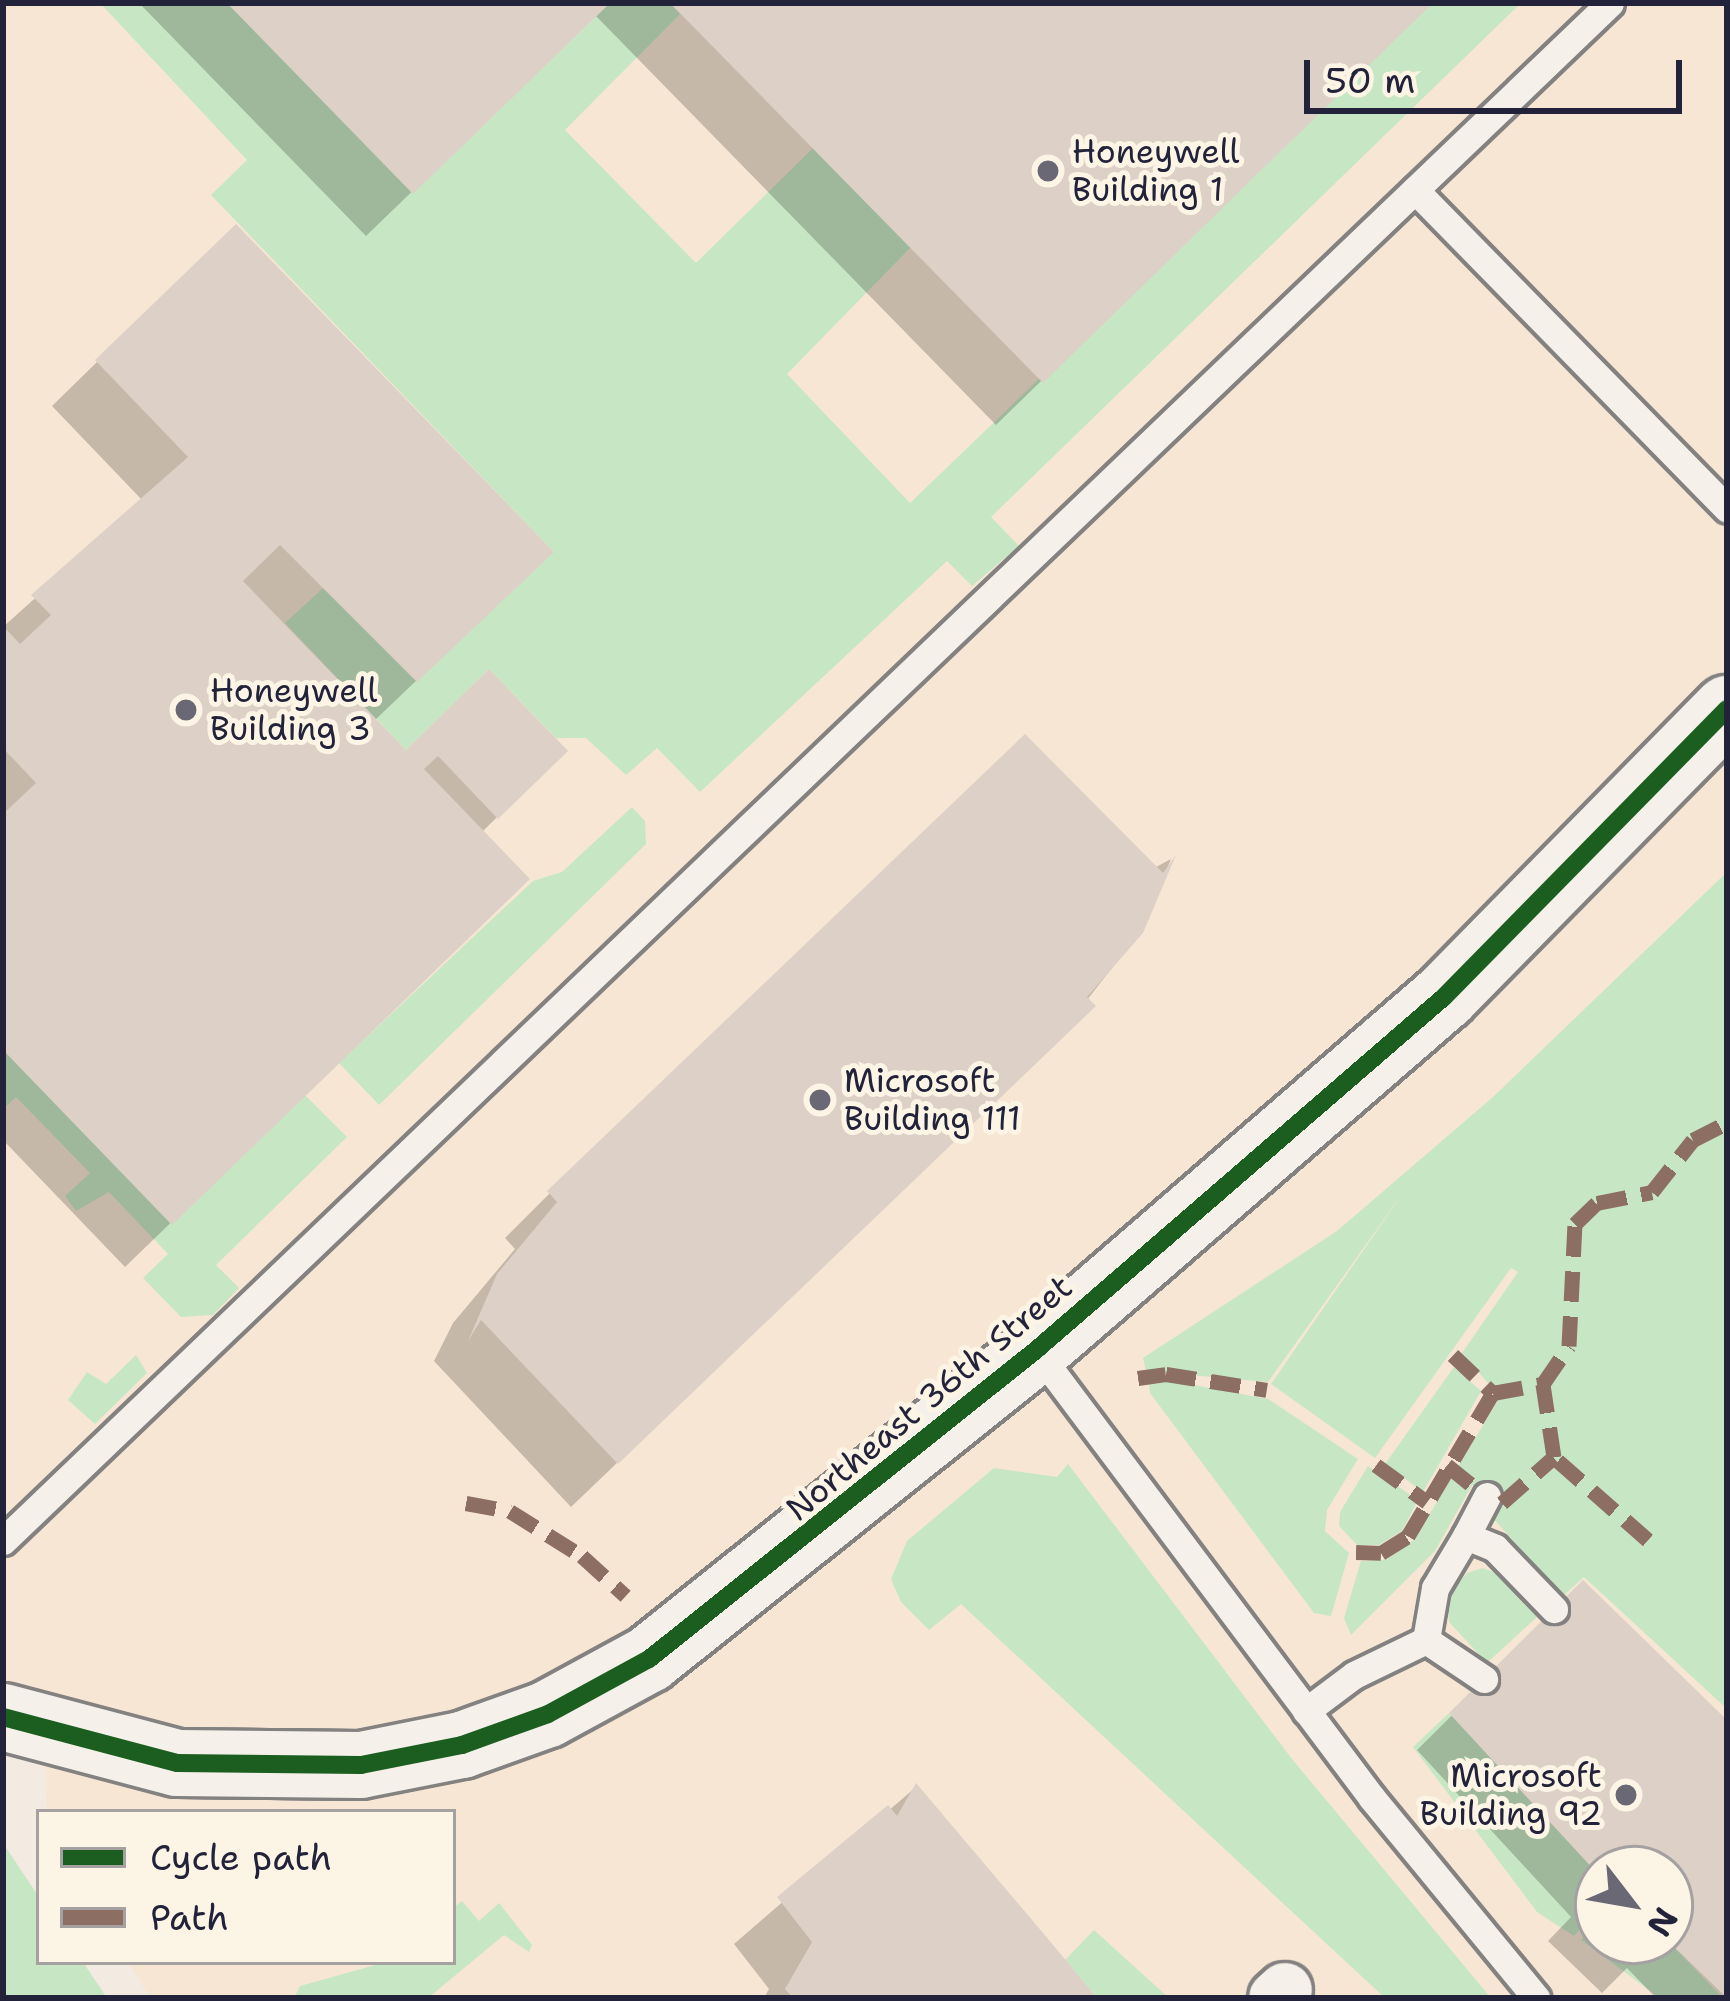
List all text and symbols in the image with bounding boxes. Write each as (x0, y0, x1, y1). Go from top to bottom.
scale bar (1310, 36, 1688, 110)
text: 50 m (1325, 56, 1415, 105)
place label: Honeywell Building 1 (1072, 132, 1239, 210)
marker: Honeywell Building 1 (1035, 158, 1061, 184)
place label: Honeywell Building 3 (210, 671, 377, 749)
marker: Honeywell Building 3 (173, 697, 199, 723)
place label: Microsoft Building 111 (844, 1061, 1021, 1139)
marker: Microsoft Building 111 (807, 1087, 833, 1113)
street label: Northeast 36th Street (778, 1267, 1080, 1529)
place label: Microsoft Building 92 (1420, 1756, 1602, 1834)
marker: Microsoft Building 92 (1613, 1782, 1639, 1808)
legend (36, 1809, 456, 1965)
text: Cycle path (150, 1833, 332, 1882)
north arrow (1574, 1845, 1694, 1965)
text: Path (150, 1893, 229, 1942)
text: N (1637, 1899, 1689, 1945)

